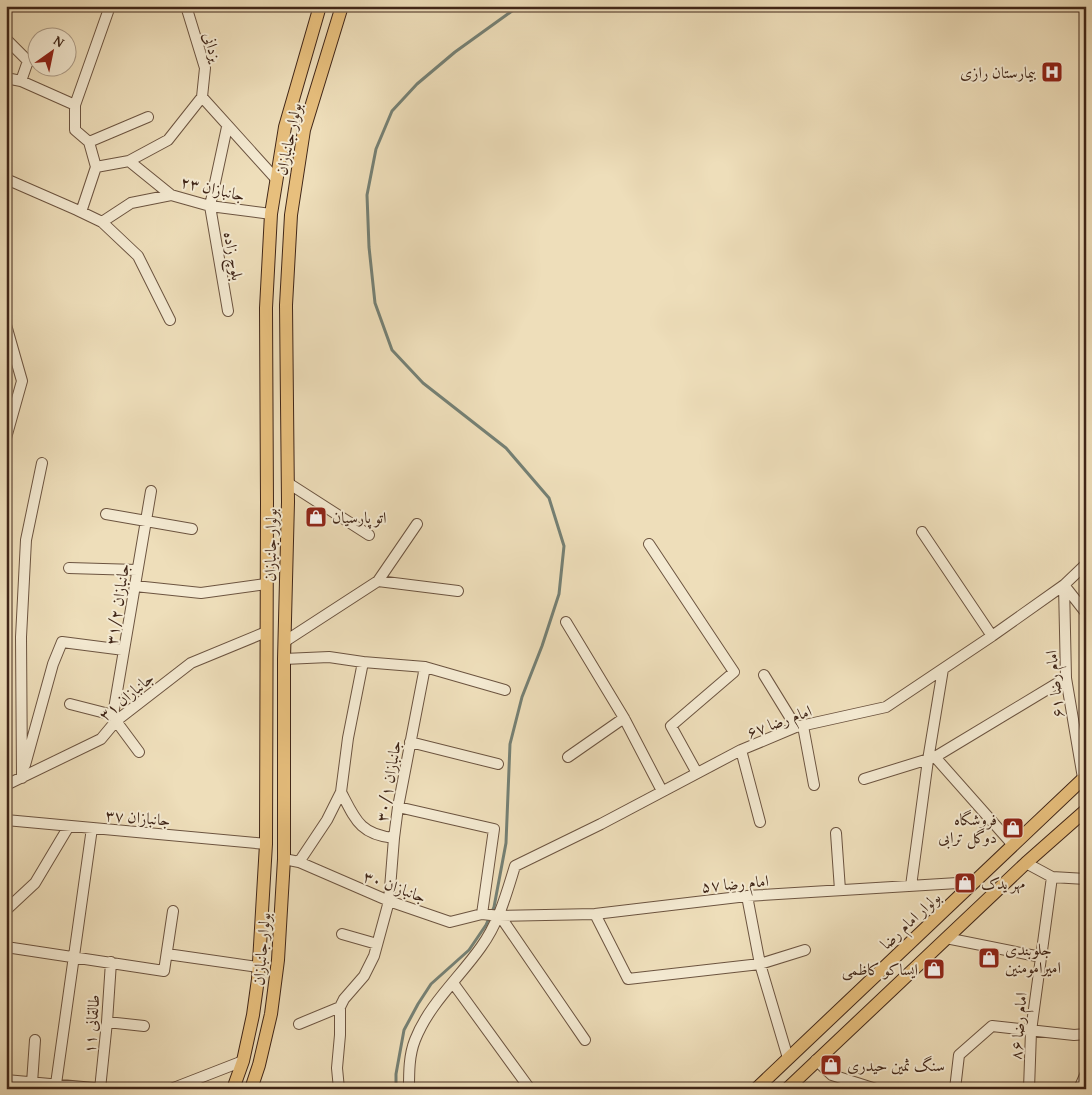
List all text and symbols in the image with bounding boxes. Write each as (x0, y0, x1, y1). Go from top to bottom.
north arrow (28, 28, 78, 78)
street label: یزدانی (198, 29, 229, 67)
text: N (50, 30, 69, 52)
place label: بیمارستان رازی (960, 60, 1036, 84)
hospital icon: بیمارستان رازی (1040, 60, 1064, 84)
street label: بولوار جانبازان (269, 101, 307, 177)
street label: جانبازان ۲۳ (178, 169, 248, 207)
street label: بلوچ زاده (215, 230, 250, 283)
shop icon: اتو پارسیان (304, 505, 328, 529)
place label: اتو پارسیان (332, 505, 386, 529)
street label: بولوار جانبازان (257, 508, 283, 582)
street label: جانبازان ۳۱/۲ (99, 561, 135, 647)
street label: امام رضا ۶۱ (1039, 649, 1072, 719)
street label: جانبازان ۳۱ (93, 666, 159, 726)
street label: امام رضا ۶۷ (743, 698, 816, 747)
street label: جانبازان ۳۰/۱ (369, 738, 407, 824)
street label: جانبازان ۳۷ (104, 802, 172, 832)
place label: فروشگاه دوگل ترابی (938, 807, 997, 849)
shop icon: فروشگاه دوگل ترابی (1001, 816, 1025, 840)
street label: جانبازان ۳۰ (360, 864, 430, 908)
street label: امام رضا ۵۷ (700, 868, 770, 901)
shop icon: مهر یدک (953, 871, 977, 895)
place label: مهر یدک (981, 871, 1025, 895)
street label: بولوار امام رضا (874, 885, 948, 957)
street label: بولوار جانبازان (246, 911, 276, 987)
place label: جلوبندی امیرامومنین (1005, 937, 1061, 979)
shop icon: جلوبندی امیرامومنین (977, 946, 1001, 970)
place label: ایساکو کاظمی (842, 957, 918, 981)
shop icon: ایساکو کاظمی (922, 957, 946, 981)
street label: امام رضا ۸۶ (1003, 991, 1036, 1061)
street label: طالقانی ۱۱ (76, 993, 106, 1055)
shop icon: سنگ ثمین حیدری (819, 1053, 843, 1077)
place label: سنگ ثمین حیدری (847, 1053, 945, 1077)

